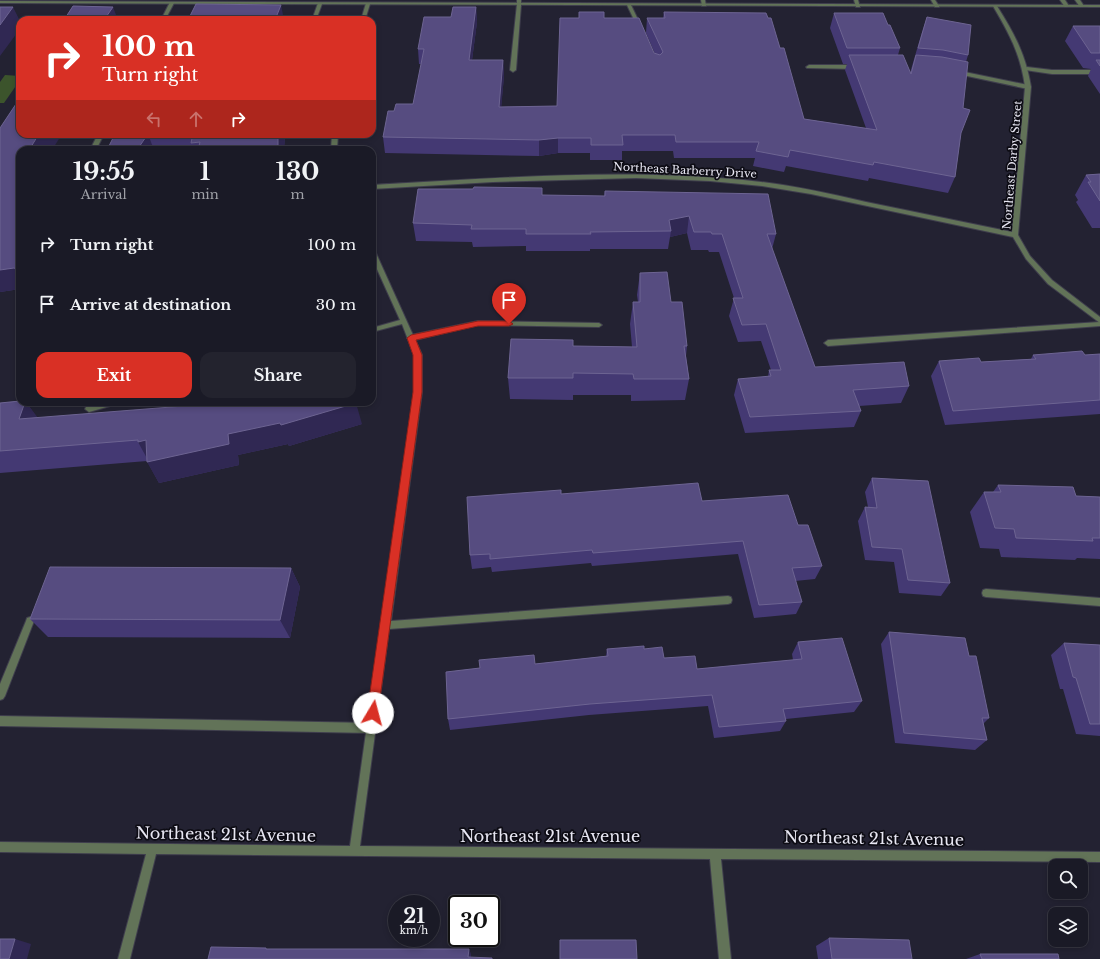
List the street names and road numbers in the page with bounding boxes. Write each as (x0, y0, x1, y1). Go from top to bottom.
street label: Northeast Darby Street (999, 99, 1025, 230)
street label: Northeast Barberry Drive (613, 159, 757, 181)
street label: Northeast 21st Avenue (136, 822, 316, 846)
street label: Northeast 21st Avenue (460, 826, 640, 846)
street label: Northeast 21st Avenue (784, 826, 964, 850)

